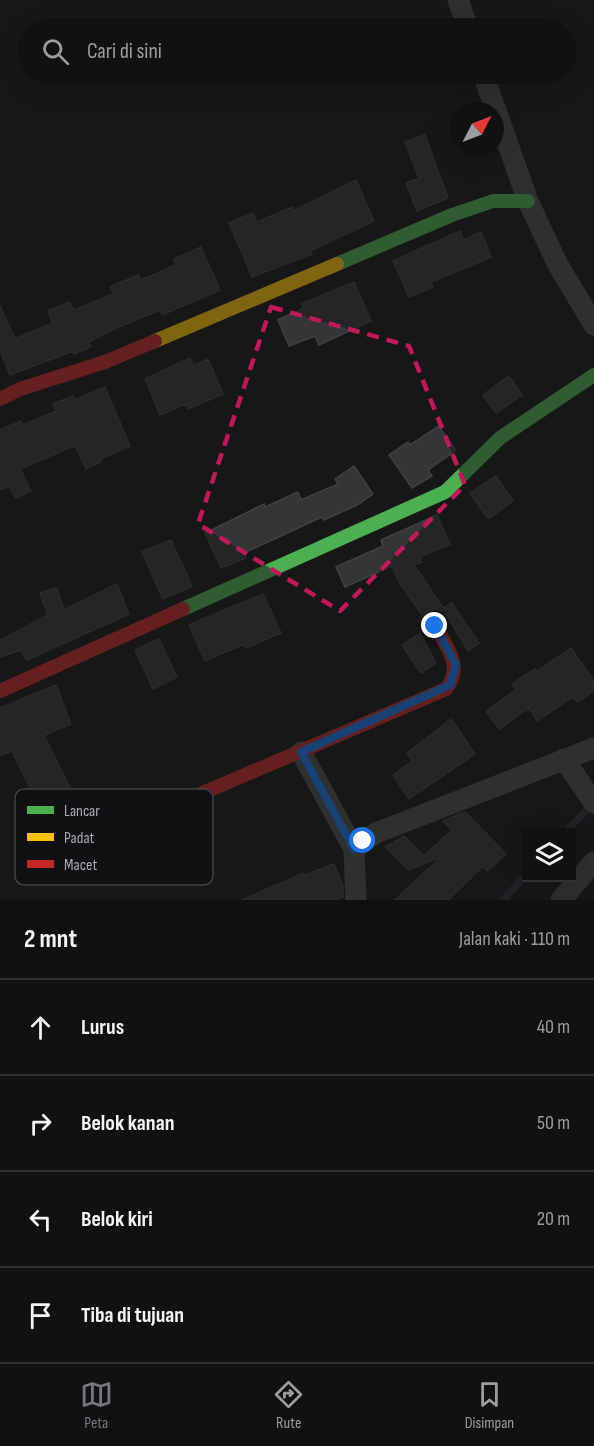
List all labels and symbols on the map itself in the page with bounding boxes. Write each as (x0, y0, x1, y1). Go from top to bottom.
north arrow (450, 102, 504, 156)
route end (421, 612, 447, 638)
legend (15, 789, 213, 885)
text: Lancar (64, 802, 100, 821)
route start (349, 827, 375, 853)
text: Padat (64, 829, 95, 848)
text: Macet (64, 856, 97, 875)

